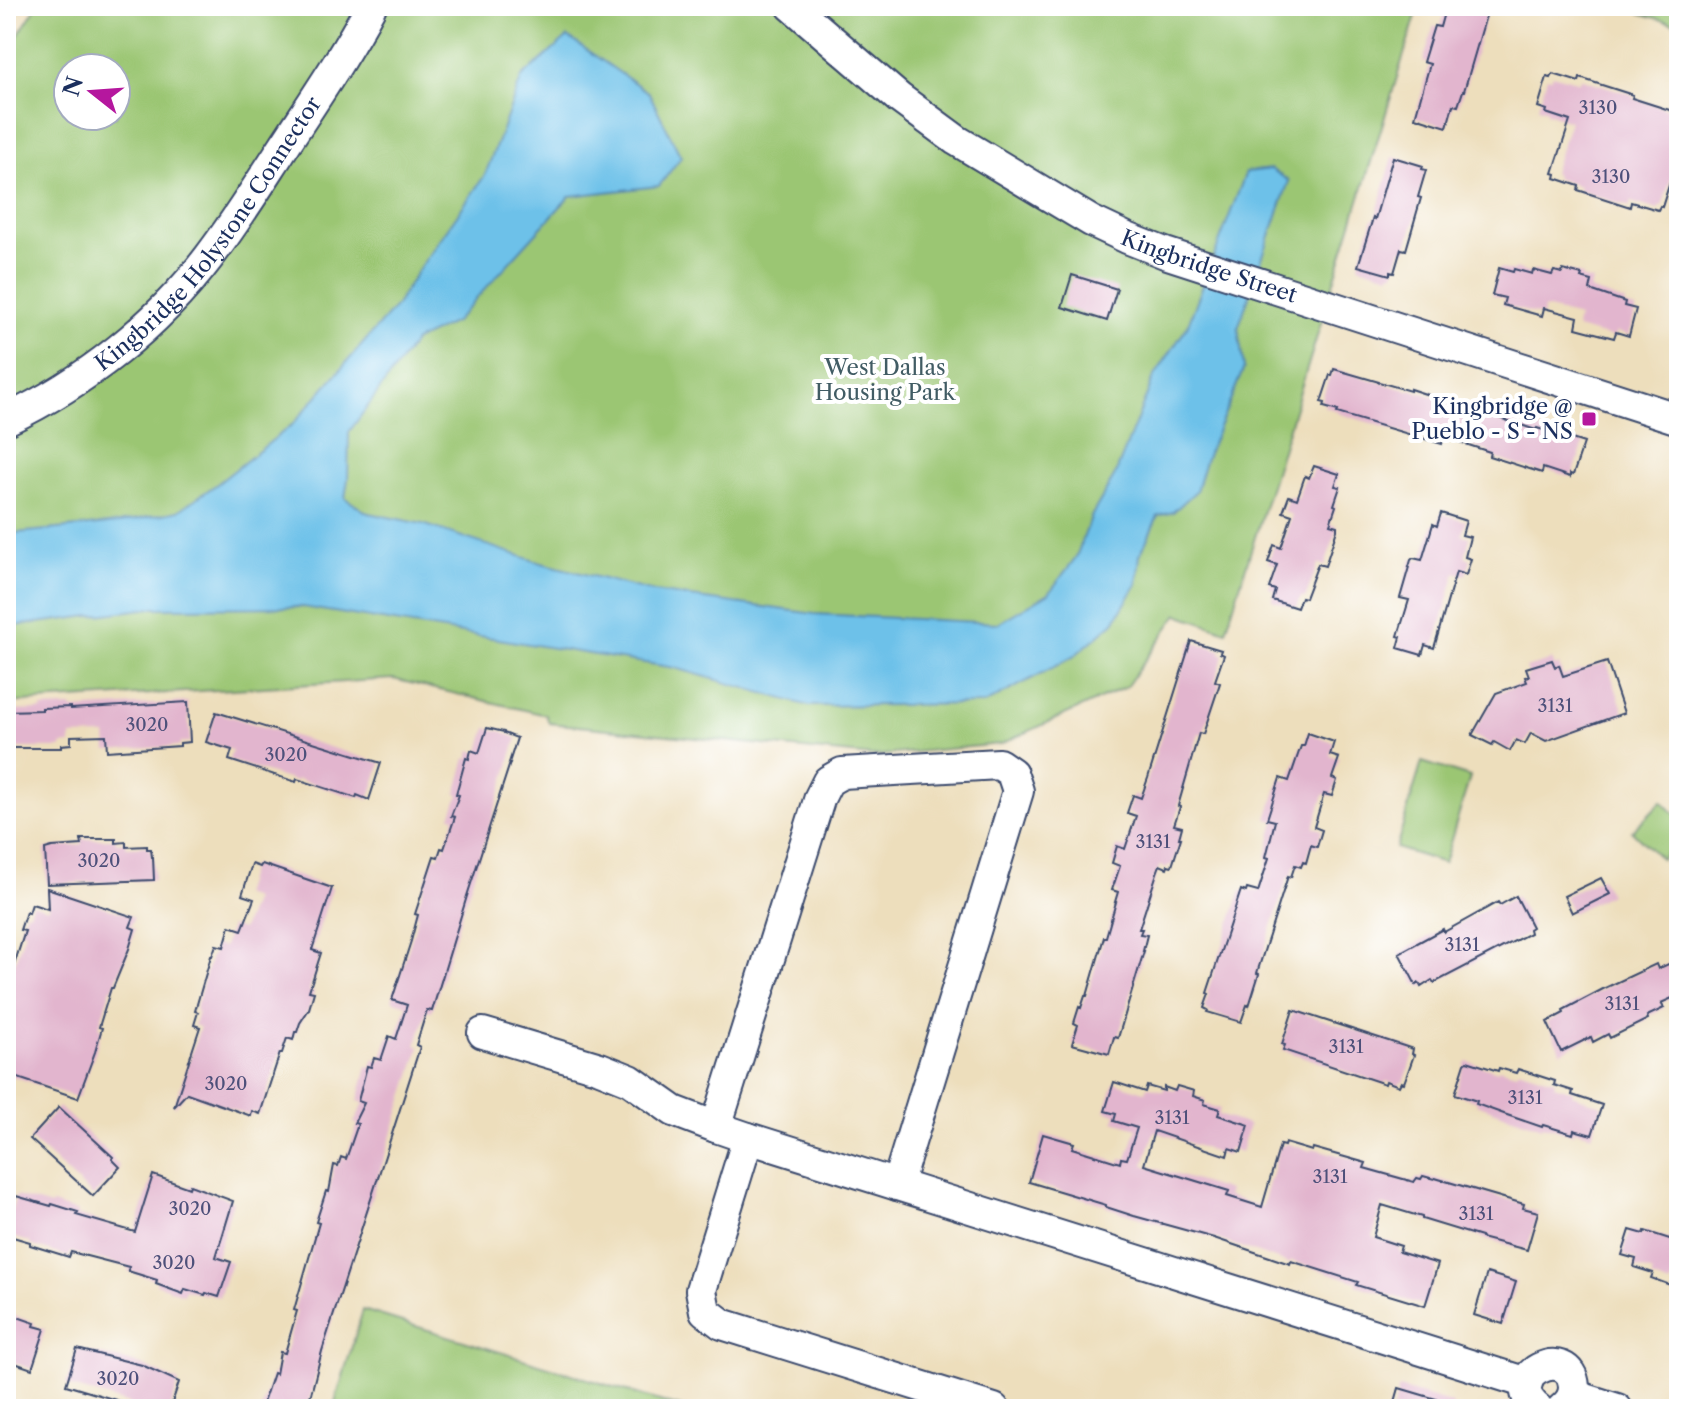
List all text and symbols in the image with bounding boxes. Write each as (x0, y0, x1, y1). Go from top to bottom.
north arrow (52, 52, 132, 132)
text: N (58, 73, 89, 99)
street label: Kingbridge Holystone Connector (89, 91, 326, 376)
house number: 3130 (1579, 97, 1617, 119)
house number: 3130 (1592, 166, 1630, 188)
street label: Kingbridge Street (1117, 224, 1301, 308)
park label: West Dallas Housing Park (815, 354, 957, 406)
place label: Kingbridge @ Pueblo - S - NS (1411, 393, 1573, 445)
marker: Kingbridge @ Pueblo - S - NS (1580, 410, 1598, 428)
house number: 3131 (1538, 695, 1573, 717)
house number: 3020 (125, 714, 169, 736)
house number: 3020 (264, 744, 308, 766)
house number: 3131 (1136, 831, 1171, 853)
house number: 3020 (77, 850, 121, 872)
house number: 3131 (1445, 934, 1480, 956)
house number: 3131 (1605, 993, 1640, 1015)
house number: 3131 (1329, 1036, 1364, 1058)
house number: 3020 (204, 1073, 248, 1095)
house number: 3131 (1508, 1087, 1543, 1109)
house number: 3131 (1155, 1107, 1190, 1129)
house number: 3131 (1313, 1166, 1348, 1188)
house number: 3020 (168, 1198, 212, 1220)
house number: 3131 (1459, 1203, 1494, 1225)
house number: 3020 (152, 1252, 196, 1274)
house number: 3020 (96, 1368, 140, 1390)

